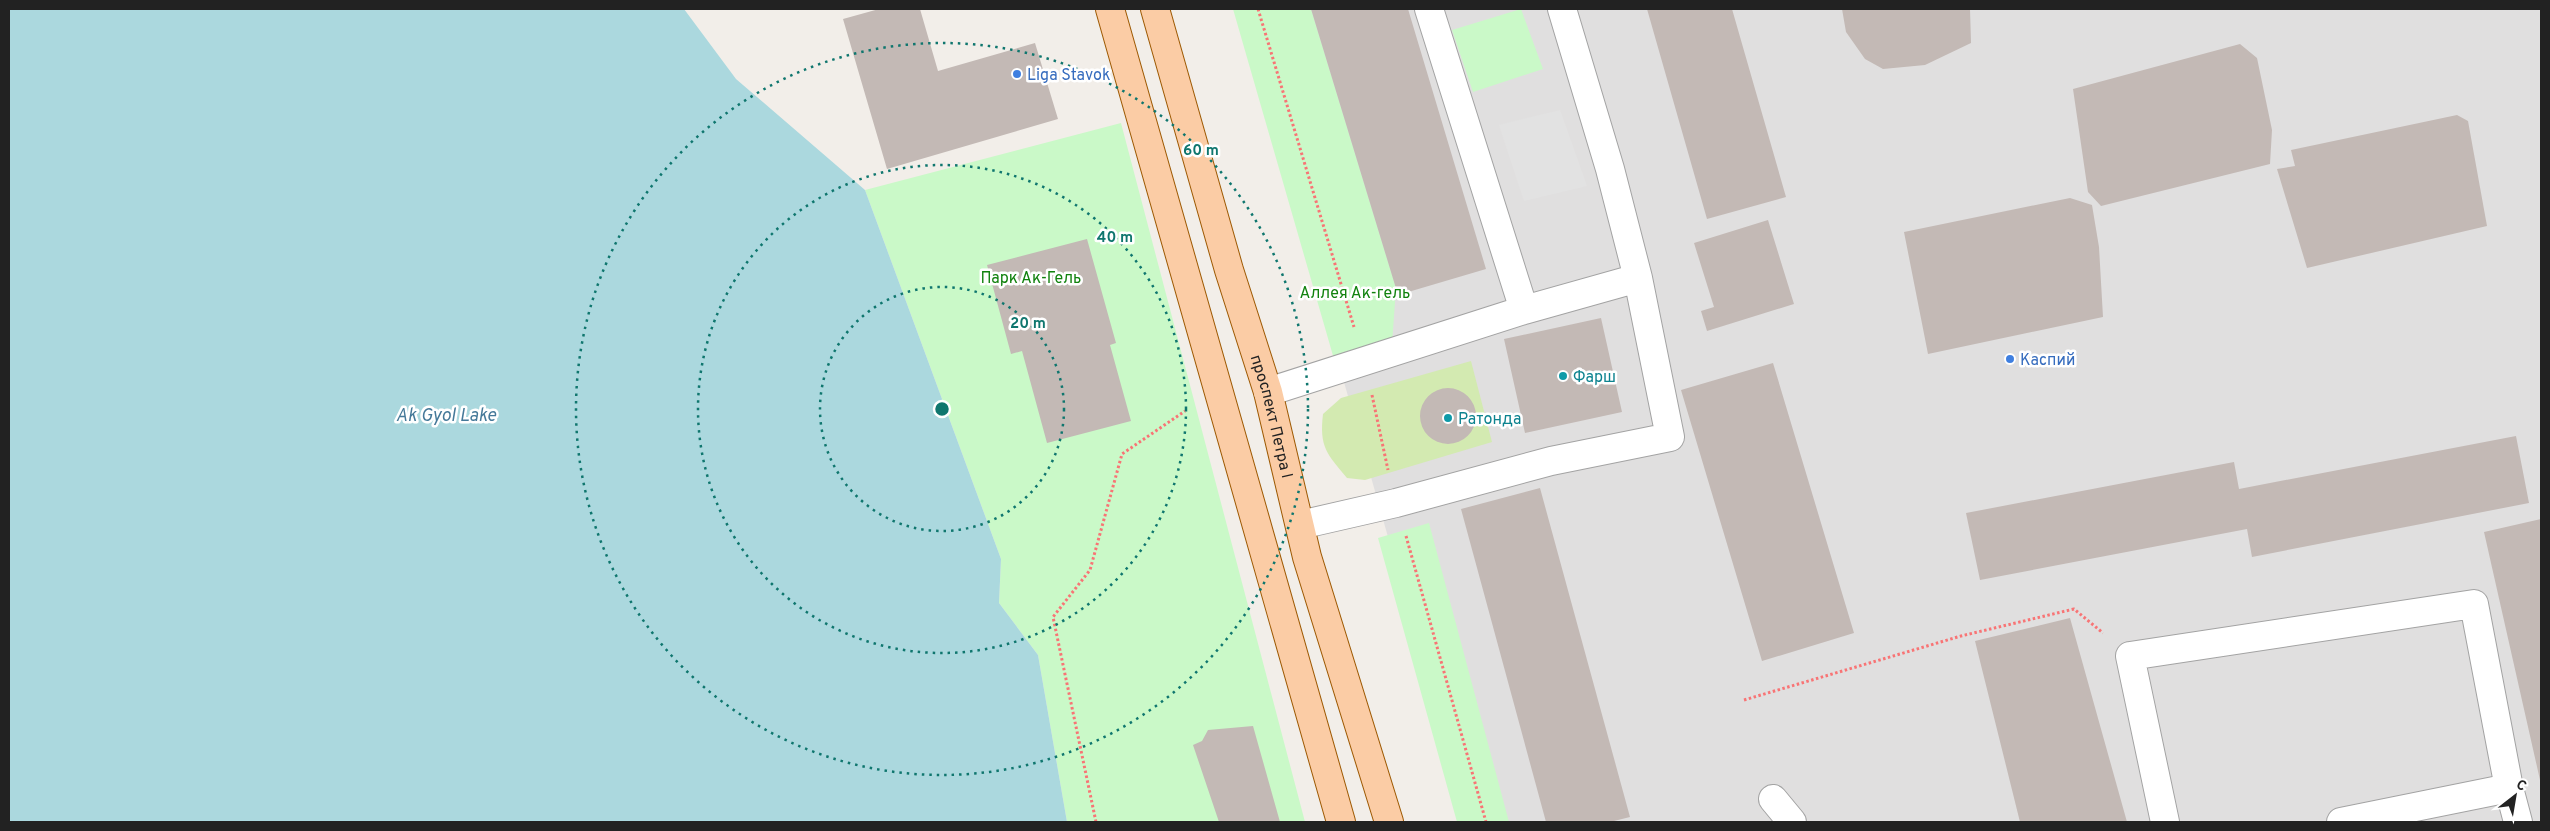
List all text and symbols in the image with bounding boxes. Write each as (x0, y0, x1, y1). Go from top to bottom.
place label: Liga Stavok (1027, 66, 1111, 86)
marker: Liga Stavok (1011, 68, 1023, 80)
text: 60 m (1183, 142, 1219, 161)
text: 40 m (1097, 229, 1133, 248)
park label: Парк Ак-Гель (981, 269, 1081, 289)
park label: Аллея Ак-гель (1300, 284, 1410, 304)
text: 20 m (1010, 315, 1046, 334)
place label: Каспий (2020, 351, 2075, 371)
street label: проспект Петра I (1245, 353, 1296, 481)
marker: Каспий (2004, 353, 2016, 365)
place label: Фарш (1573, 368, 1616, 388)
marker: Фарш (1557, 370, 1569, 382)
centre of rings (933, 400, 951, 418)
water label: Ak Gyol Lake (396, 405, 497, 428)
place label: Ратонда (1458, 410, 1521, 430)
marker: Ратонда (1442, 412, 1454, 424)
north arrow (2490, 771, 2540, 821)
text: С (2513, 777, 2529, 796)

